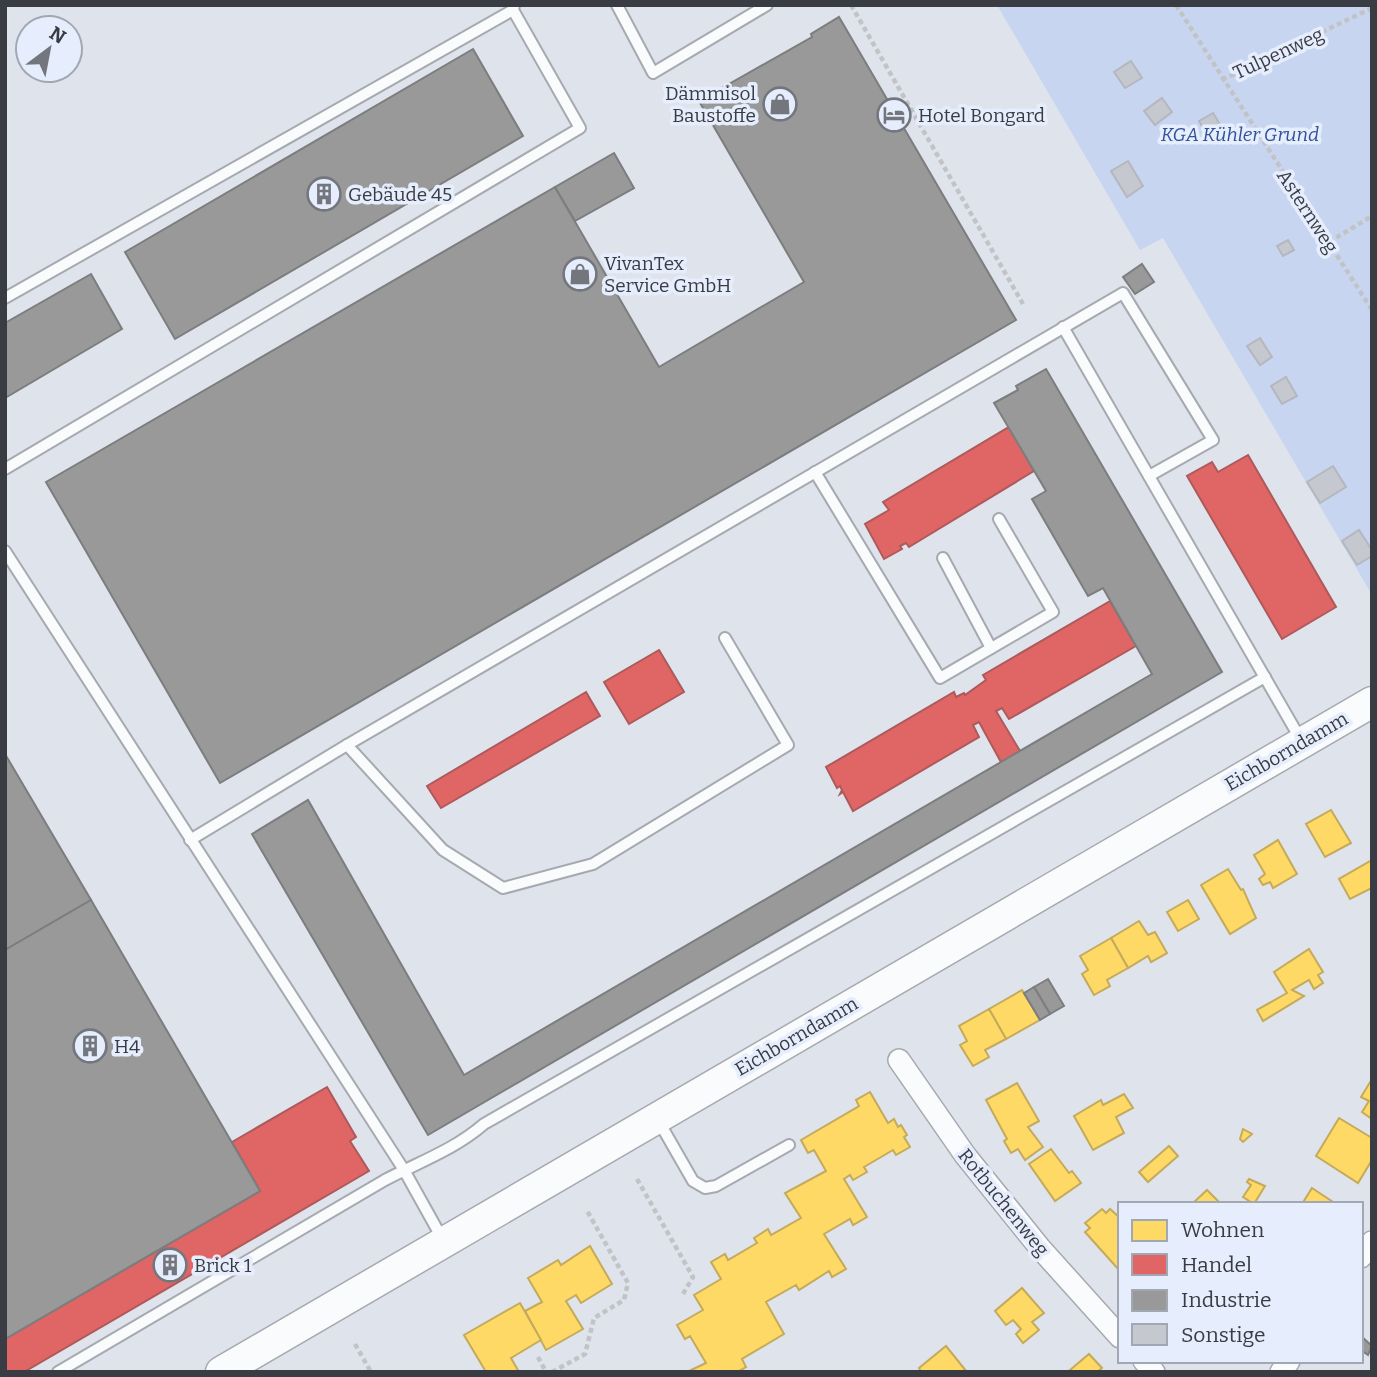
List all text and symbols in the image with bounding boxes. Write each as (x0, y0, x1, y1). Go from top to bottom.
north arrow (14, 14, 84, 84)
text: N (45, 21, 70, 49)
street label: Tulpenweg (1229, 22, 1327, 84)
place label: Dämmisol Baustoffe (665, 82, 756, 127)
shop icon: Dämmisol Baustoffe (761, 85, 799, 123)
hotel icon: Hotel Bongard (875, 96, 913, 134)
place label: Hotel Bongard (918, 104, 1045, 127)
park label: KGA Kühler Grund (1161, 123, 1319, 146)
street label: Asternweg (1272, 165, 1343, 258)
building icon: Gebäude 45 (305, 175, 343, 213)
place label: Gebäude 45 (348, 183, 452, 206)
place label: VivanTex Service GmbH (604, 252, 731, 297)
shop icon: VivanTex Service GmbH (561, 255, 599, 293)
street label: Eichborndamm (1221, 707, 1352, 796)
street label: Eichborndamm (731, 992, 862, 1081)
building icon: H4 (71, 1027, 109, 1065)
place label: H4 (114, 1035, 140, 1058)
street label: Rotbuchenweg (953, 1144, 1054, 1261)
legend (1118, 1202, 1363, 1363)
text: Wohnen (1181, 1217, 1264, 1243)
building icon: Brick 1 (151, 1246, 189, 1284)
text: Handel (1181, 1252, 1252, 1278)
place label: Brick 1 (194, 1254, 252, 1277)
text: Industrie (1181, 1287, 1272, 1313)
text: Sonstige (1181, 1322, 1266, 1348)

